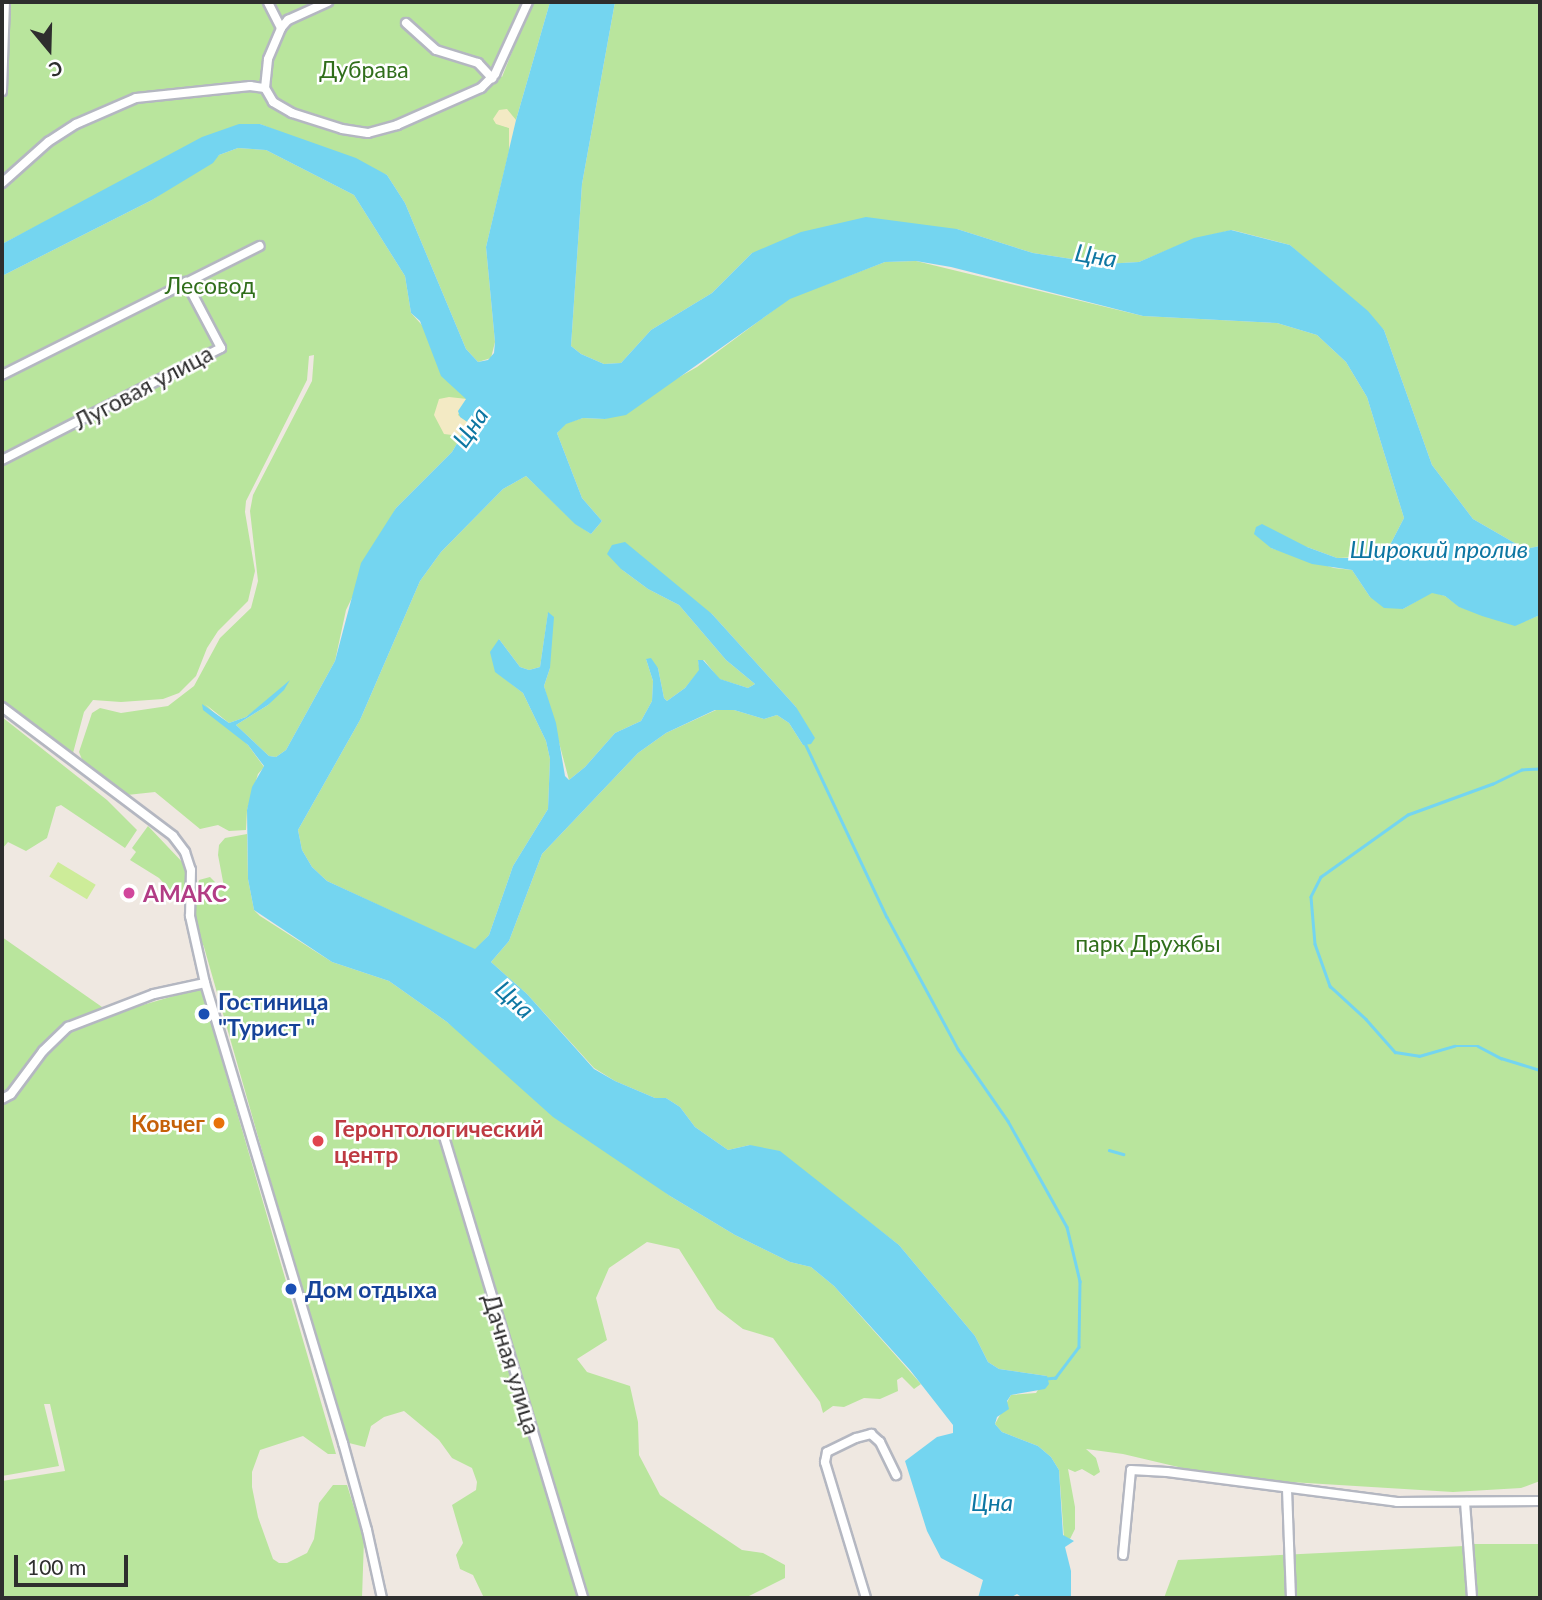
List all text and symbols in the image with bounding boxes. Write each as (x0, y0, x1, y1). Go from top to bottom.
north arrow (14, 14, 84, 84)
park label: Дубрава (319, 55, 409, 83)
text: С (46, 56, 66, 82)
water label: Цна (1073, 237, 1119, 273)
park label: Лесовод (165, 271, 255, 299)
street label: Луговая улица (69, 339, 217, 435)
water label: Цна (446, 402, 494, 452)
water label: Широкий пролив (1350, 535, 1528, 563)
place label: АМАКС (143, 879, 227, 907)
marker: АМАКС (121, 885, 137, 901)
park label: парк Дружбы (1075, 929, 1221, 957)
water label: Цна (490, 974, 540, 1024)
place label: Гостиница "Турист " (218, 987, 328, 1041)
marker: Гостиница "Турист " (196, 1006, 212, 1022)
place label: Ковчег (131, 1109, 205, 1137)
place label: Геронтологический центр (334, 1114, 543, 1168)
marker: Ковчег (211, 1115, 227, 1131)
marker: Геронтологический центр (308, 1131, 328, 1151)
place label: Дом отдыха (305, 1275, 437, 1303)
marker: Дом отдыха (283, 1281, 299, 1297)
street label: Дачная улица (478, 1290, 546, 1438)
water label: Цна (971, 1488, 1013, 1516)
scale bar (18, 1540, 131, 1584)
text: 100 m (27, 1554, 86, 1579)

